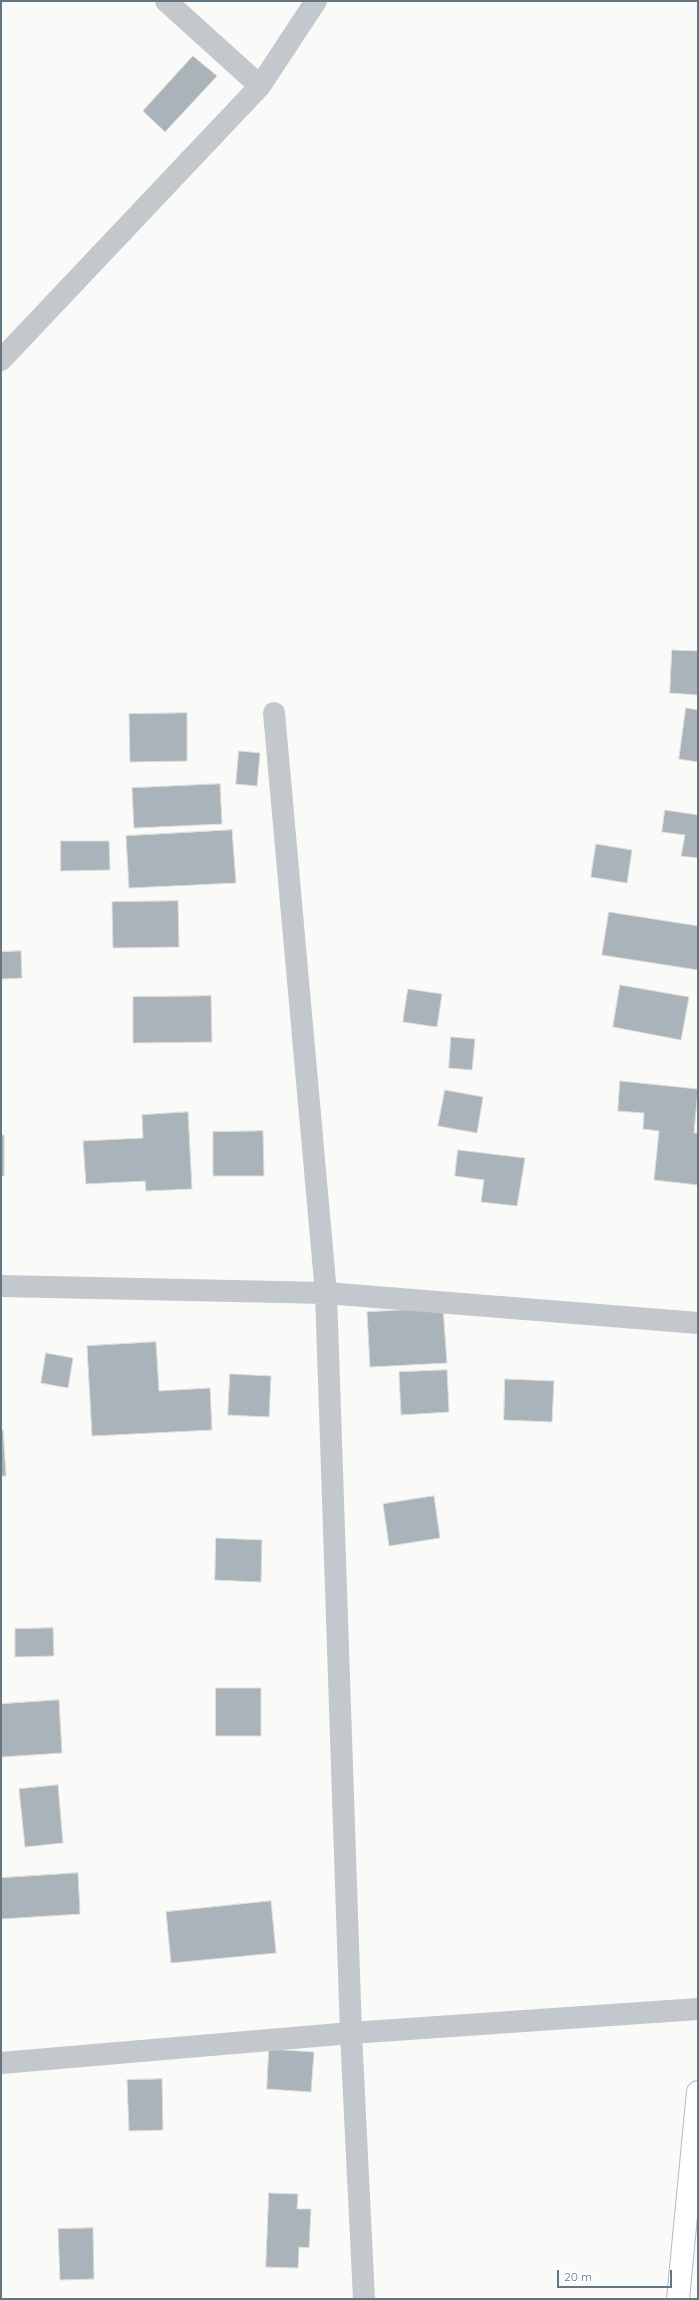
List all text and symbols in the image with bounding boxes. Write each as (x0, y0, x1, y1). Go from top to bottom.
scale bar (559, 2262, 674, 2288)
text: 20 m (564, 2269, 592, 2284)

